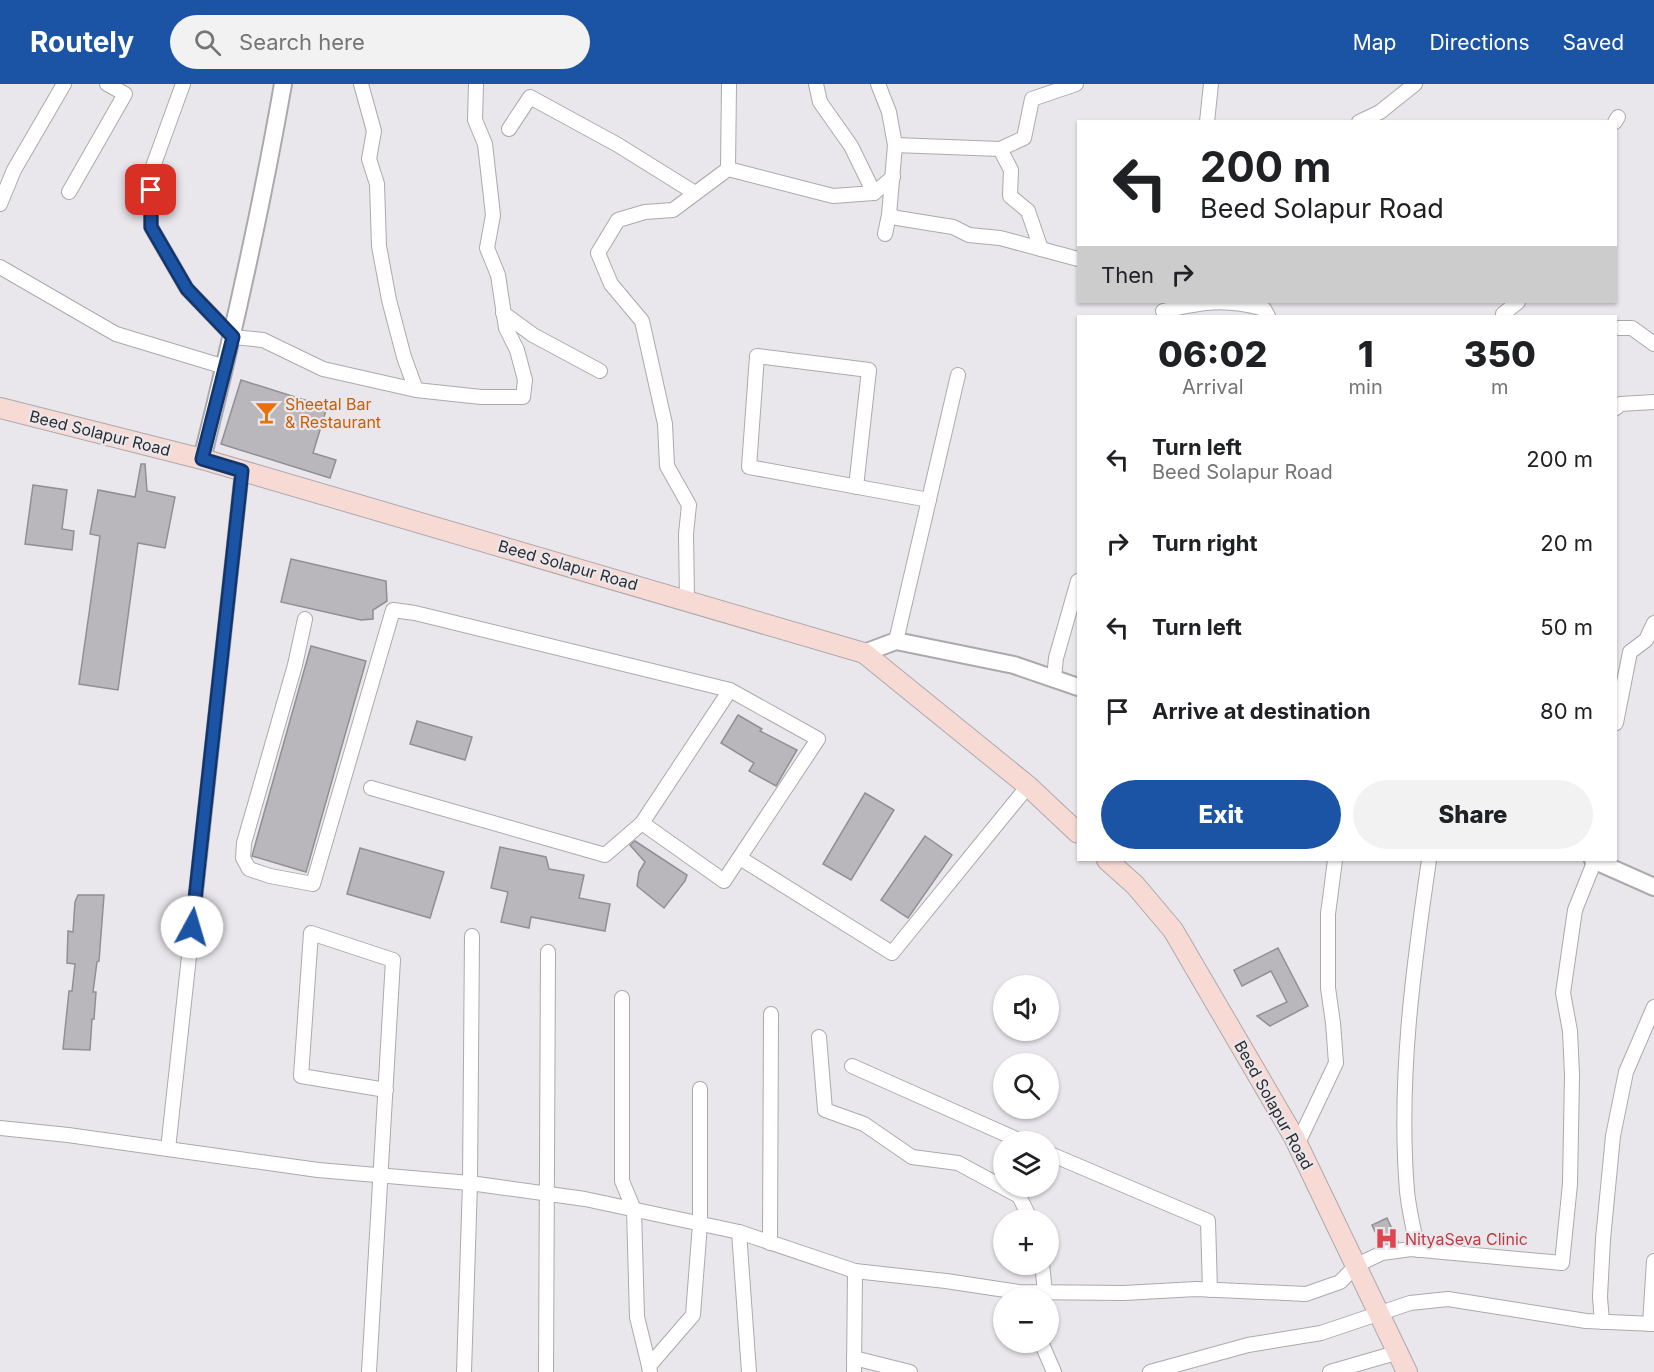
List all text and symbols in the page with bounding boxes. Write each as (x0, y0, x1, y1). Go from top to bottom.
search box (170, 15, 590, 69)
text: Routely (30, 25, 134, 59)
icon: search (191, 26, 224, 59)
text: Search here (239, 29, 365, 55)
text: Map (1353, 30, 1396, 55)
text: Directions (1429, 30, 1530, 55)
text: Saved (1563, 30, 1624, 55)
text: 200 m (1200, 141, 1331, 192)
icon: left (1101, 144, 1179, 222)
pin (125, 164, 176, 215)
icon: arrive (134, 173, 167, 206)
text: Beed Solapur Road (1200, 192, 1444, 225)
icon: right (1166, 258, 1199, 291)
text: Then (1101, 262, 1154, 288)
text: 06:02 (1158, 332, 1267, 376)
text: 1 (1358, 332, 1374, 376)
text: 350 (1464, 332, 1536, 376)
text: Arrival (1182, 375, 1244, 399)
text: min (1349, 375, 1383, 399)
text: m (1491, 375, 1509, 399)
place label: Sheetal Bar & Restaurant (285, 394, 381, 432)
bar icon: Sheetal Bar & Restaurant (254, 400, 280, 426)
street label: Beed Solapur Road (27, 406, 173, 460)
text: Turn left (1152, 434, 1242, 460)
icon: left (1101, 443, 1134, 476)
text: 200 m (1526, 446, 1593, 472)
text: Beed Solapur Road (1152, 460, 1333, 484)
icon: right (1101, 527, 1134, 560)
text: Turn right (1152, 530, 1258, 556)
text: 20 m (1540, 530, 1593, 556)
street label: Beed Solapur Road (496, 535, 640, 595)
icon: left (1101, 611, 1134, 644)
text: Turn left (1152, 614, 1242, 640)
text: 50 m (1540, 614, 1593, 640)
icon: arrive (1101, 695, 1134, 728)
text: Arrive at destination (1152, 698, 1371, 724)
text: 80 m (1540, 698, 1593, 724)
button: Exit (1101, 780, 1341, 849)
button: Share (1353, 780, 1593, 849)
position arrow (160, 895, 224, 959)
map controls (993, 975, 1059, 1353)
button: sound (993, 975, 1059, 1041)
street label: Beed Solapur Road (1230, 1037, 1318, 1173)
button: search (993, 1053, 1059, 1119)
button: layers (993, 1131, 1059, 1197)
button: + (993, 1209, 1059, 1275)
hospital icon: NityaSeva Clinic (1374, 1226, 1400, 1252)
place label: NityaSeva Clinic (1405, 1229, 1528, 1249)
button: − (993, 1287, 1059, 1353)

